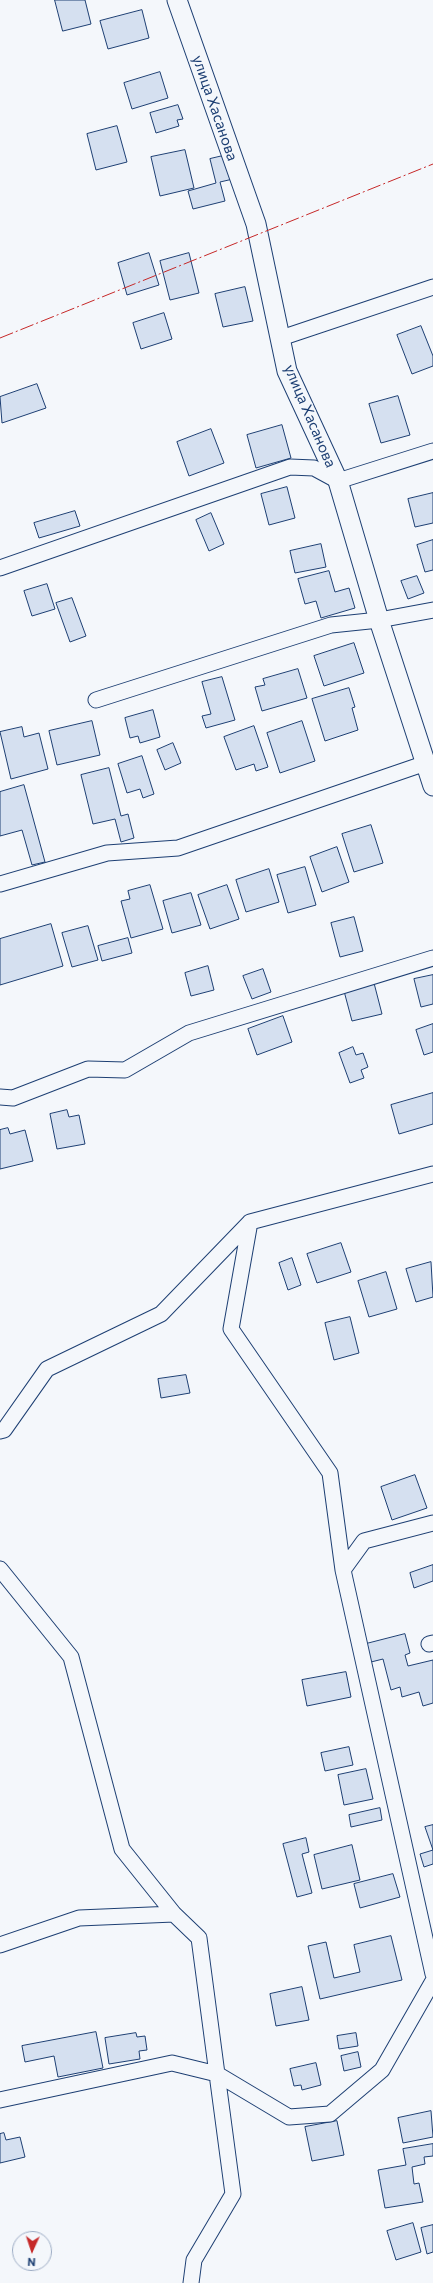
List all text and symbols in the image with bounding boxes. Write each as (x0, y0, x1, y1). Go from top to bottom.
street label: улица Хасанова (189, 53, 241, 163)
street label: улица Хасанова (280, 362, 340, 470)
north arrow (12, 2231, 52, 2271)
text: N (27, 2256, 36, 2269)

